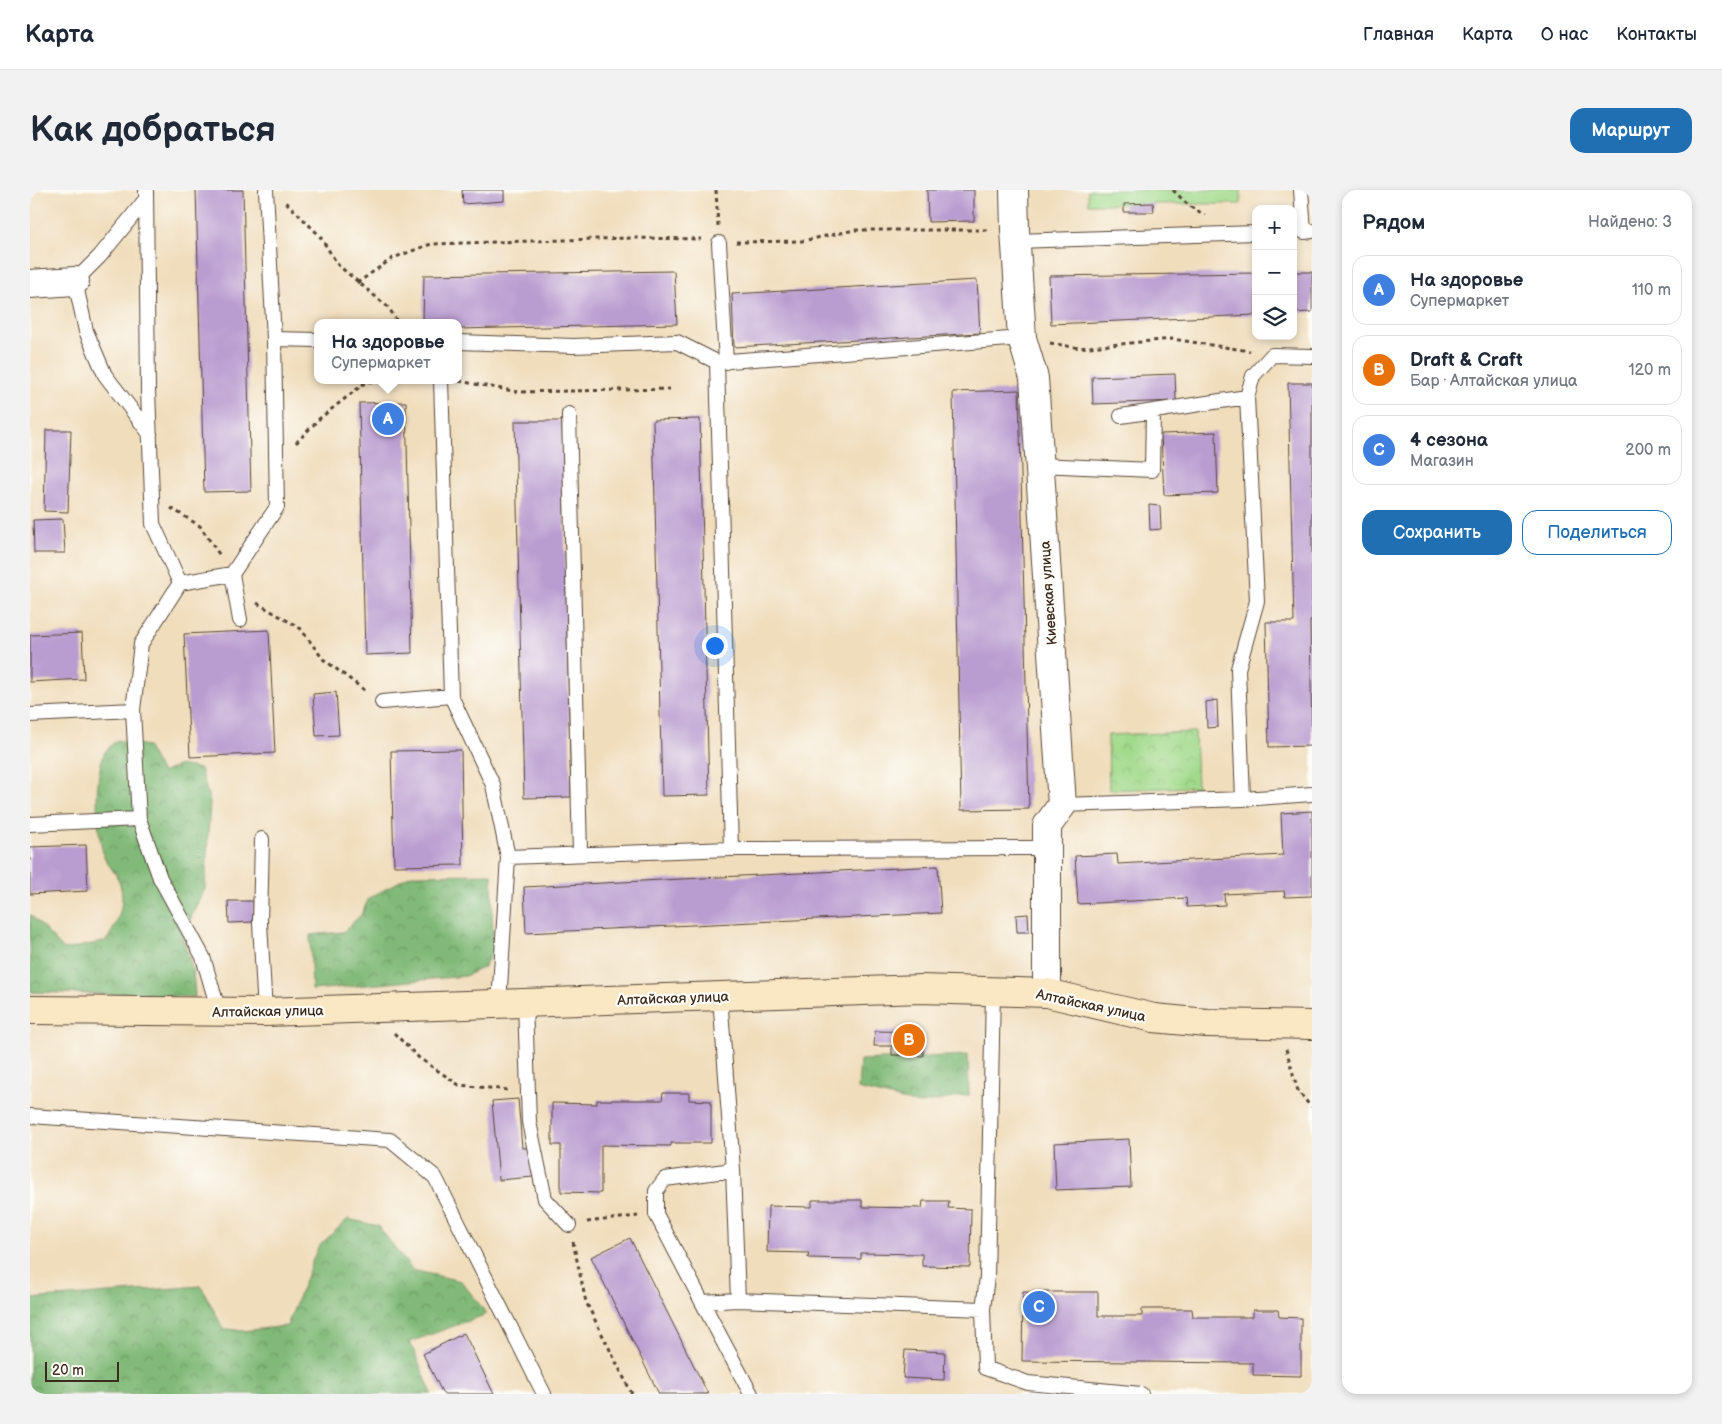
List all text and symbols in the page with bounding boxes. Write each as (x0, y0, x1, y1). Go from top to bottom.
text: Карта (25, 20, 94, 49)
text: Главная (1363, 24, 1434, 45)
text: Карта (1462, 24, 1513, 45)
text: О нас (1541, 24, 1588, 45)
text: Контакты (1616, 24, 1697, 45)
button: Маршрут (1570, 108, 1692, 153)
text: Как добраться (30, 109, 276, 152)
map controls (1252, 205, 1297, 340)
button: + (1252, 205, 1297, 250)
text: Рядом (1362, 210, 1425, 235)
text: Найдено: 3 (1588, 213, 1672, 232)
button: − (1252, 250, 1297, 295)
text: На здоровье (1410, 269, 1523, 292)
text: A (1374, 281, 1384, 300)
text: 110 m (1632, 281, 1671, 300)
text: Супермаркет (1410, 292, 1509, 311)
button: layers (1252, 295, 1297, 340)
popup (314, 319, 462, 384)
text: На здоровье (331, 331, 445, 354)
text: Draft & Craft (1410, 349, 1523, 372)
text: Супермаркет (331, 354, 431, 373)
text: B (1373, 361, 1385, 380)
text: 120 m (1628, 361, 1671, 380)
text: Бар · Алтайская улица (1410, 372, 1578, 391)
pin: A (372, 400, 404, 438)
text: 4 сезона (1410, 429, 1488, 452)
text: C (1373, 441, 1385, 460)
text: 200 m (1625, 441, 1671, 460)
text: Магазин (1410, 452, 1474, 471)
button: Сохранить (1362, 510, 1512, 555)
button: Поделиться (1522, 510, 1672, 555)
street label: Киевская улица (1036, 539, 1061, 646)
your location (702, 633, 728, 659)
street label: Алтайская улица (1034, 985, 1148, 1026)
street label: Алтайская улица (616, 988, 730, 1009)
street label: Алтайская улица (211, 1002, 325, 1021)
pin: B (893, 1021, 925, 1059)
pin: C (1023, 1288, 1055, 1326)
scale bar (45, 1359, 119, 1382)
text: 20 m (52, 1362, 84, 1379)

